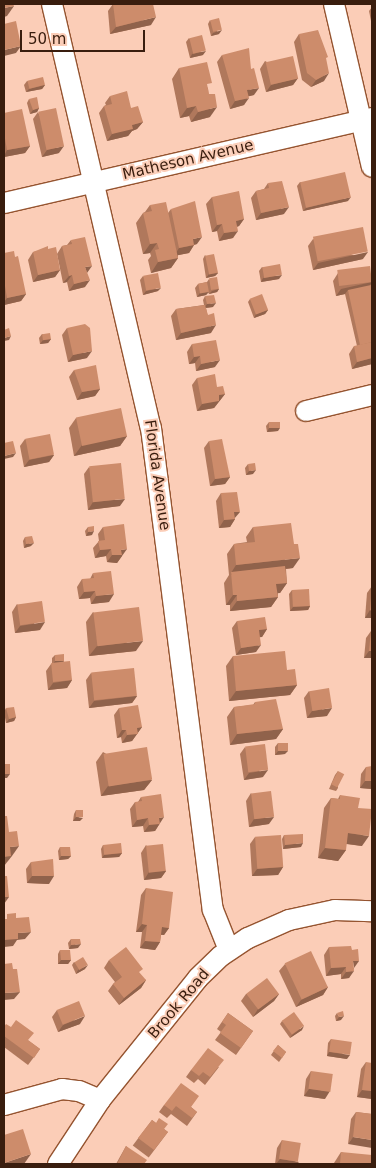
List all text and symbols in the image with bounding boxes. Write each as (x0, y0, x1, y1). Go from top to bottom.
scale bar (22, 20, 148, 52)
text: 50 m (28, 30, 66, 48)
street label: Matheson Avenue (121, 136, 255, 184)
street label: Florida Avenue (140, 419, 174, 531)
street label: Brook Road (145, 965, 213, 1043)

